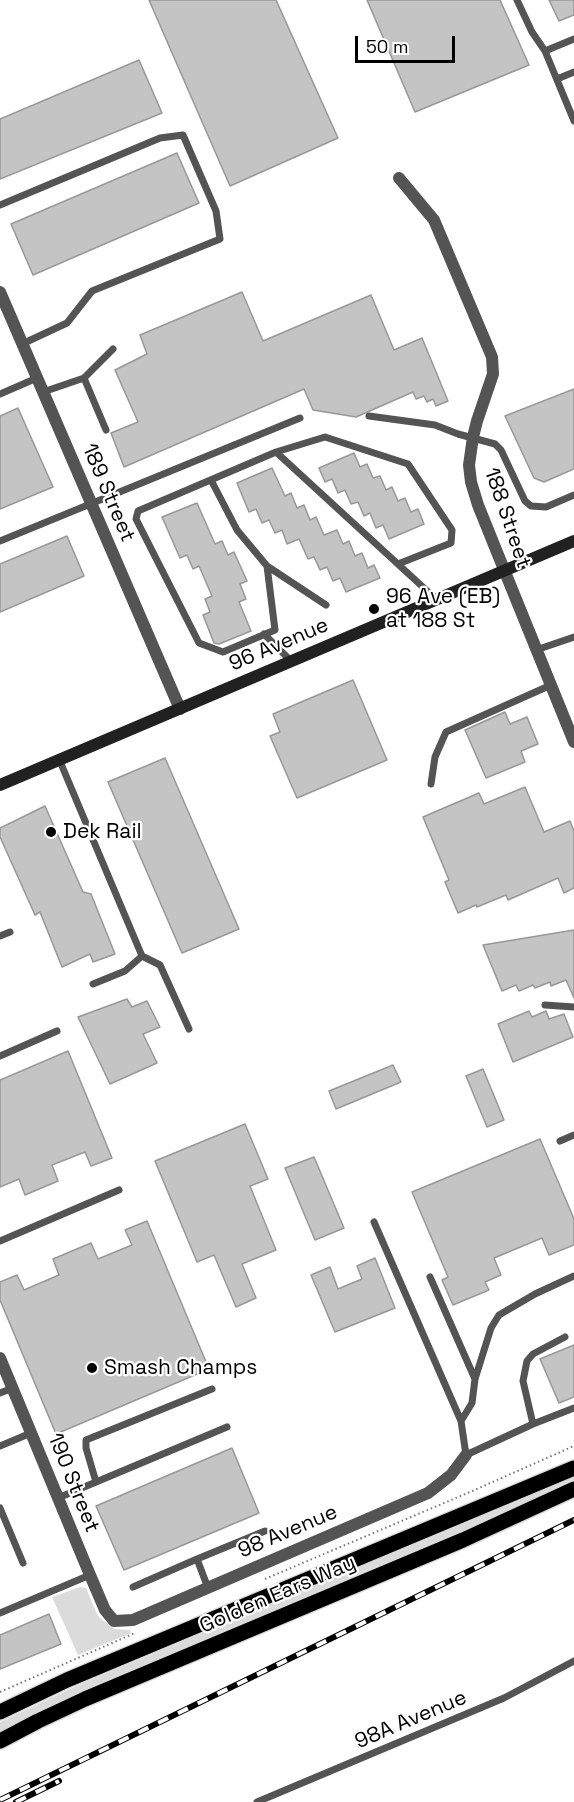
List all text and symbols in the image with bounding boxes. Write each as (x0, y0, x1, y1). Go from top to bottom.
scale bar (358, 24, 458, 62)
text: 50 m (366, 35, 408, 58)
street label: 189 Street (76, 440, 140, 546)
street label: 188 Street (478, 464, 536, 572)
place label: 96 Ave (EB) at 188 St (386, 584, 500, 634)
marker: 96 Ave (EB) at 188 St (367, 602, 381, 616)
street label: 96 Avenue (226, 613, 332, 677)
place label: Dek Rail (63, 819, 142, 845)
marker: Dek Rail (44, 825, 58, 839)
place label: Smash Champs (104, 1355, 257, 1381)
marker: Smash Champs (85, 1361, 99, 1375)
street label: 190 Street (42, 1430, 104, 1536)
street label: 98 Avenue (235, 1500, 341, 1564)
street label: Golden Ears Way (196, 1551, 360, 1639)
street label: 98A Avenue (351, 1685, 471, 1755)

